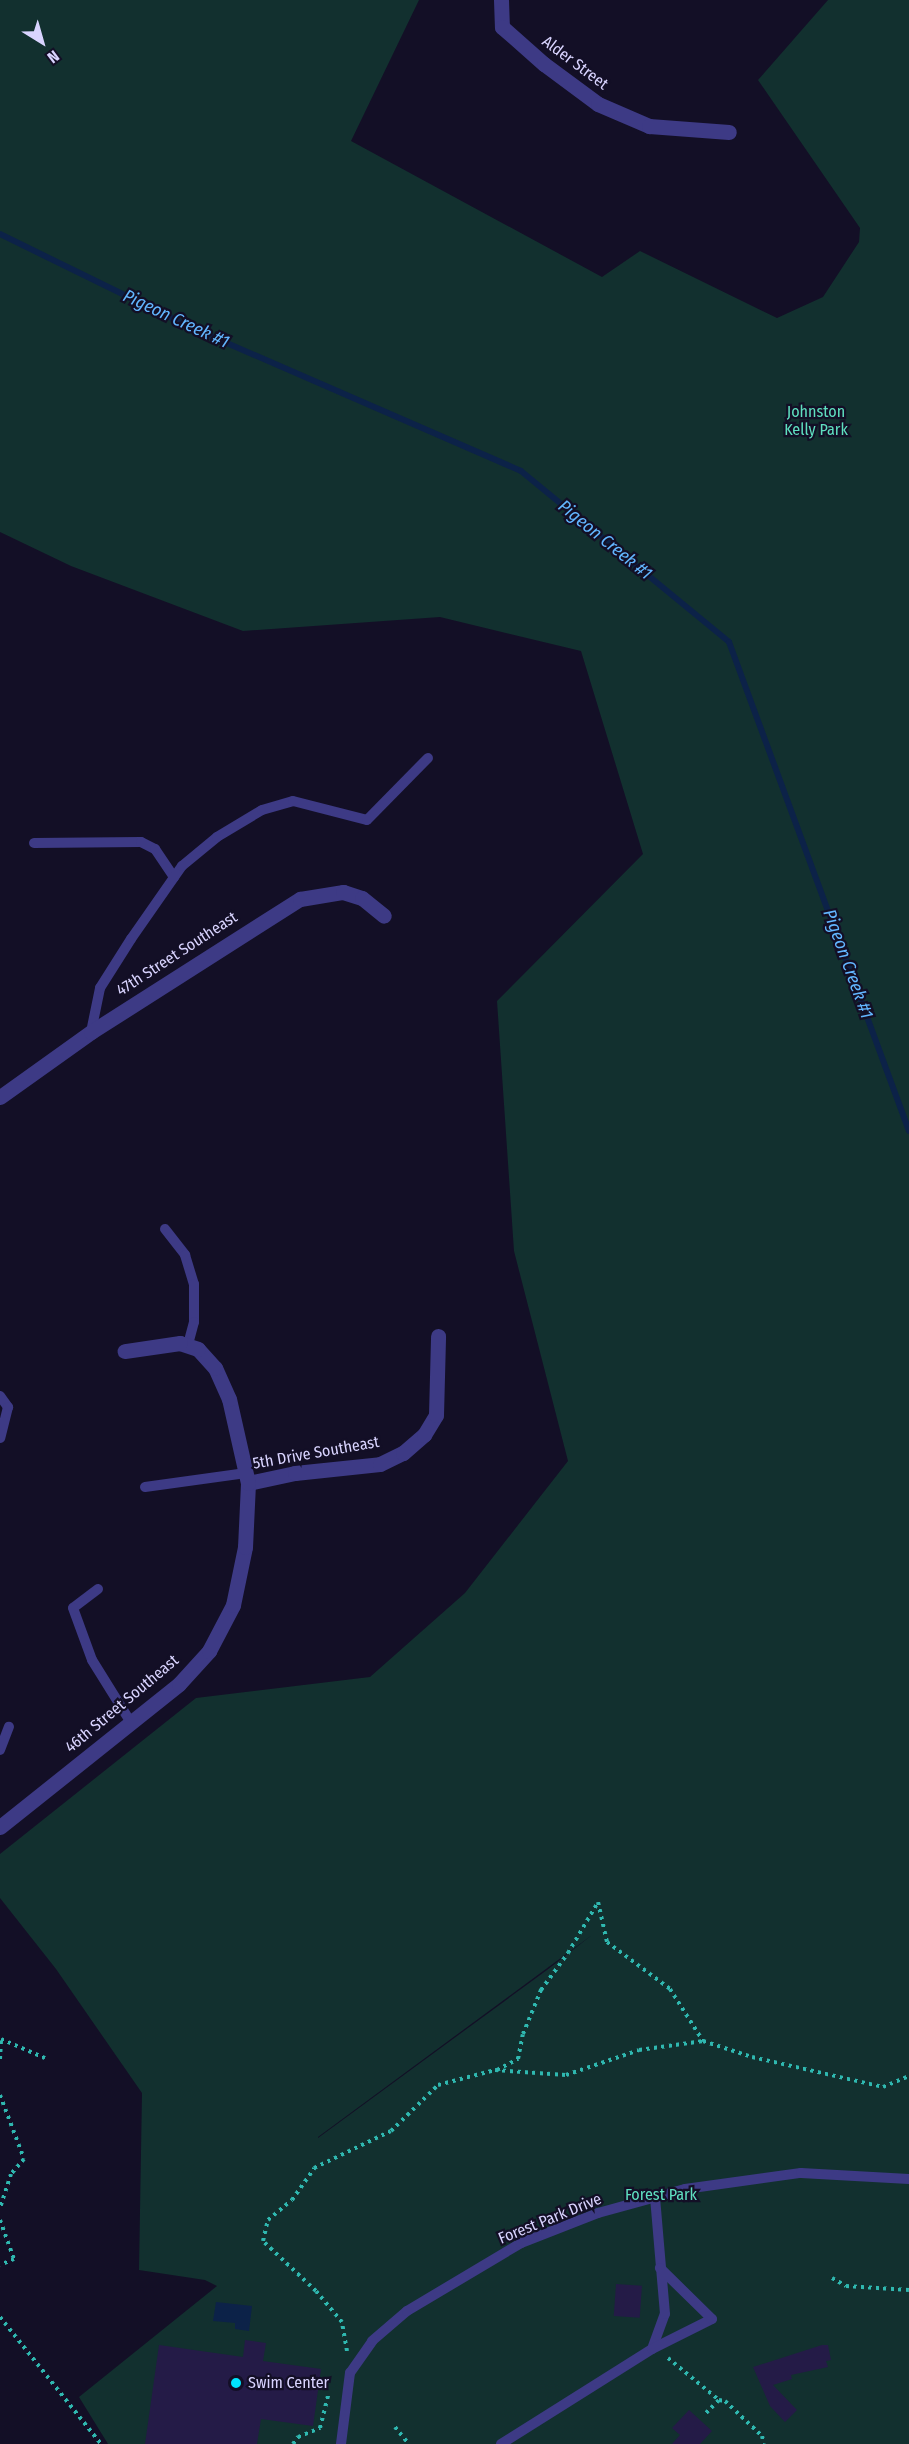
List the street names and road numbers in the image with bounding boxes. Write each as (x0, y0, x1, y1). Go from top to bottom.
street label: Alder Street (538, 32, 612, 94)
street label: 47th Street Southeast (113, 908, 241, 1000)
street label: 5th Drive Southeast (251, 1432, 381, 1474)
street label: 46th Street Southeast (61, 1651, 183, 1757)
street label: Forest Park Drive (496, 2190, 604, 2248)

